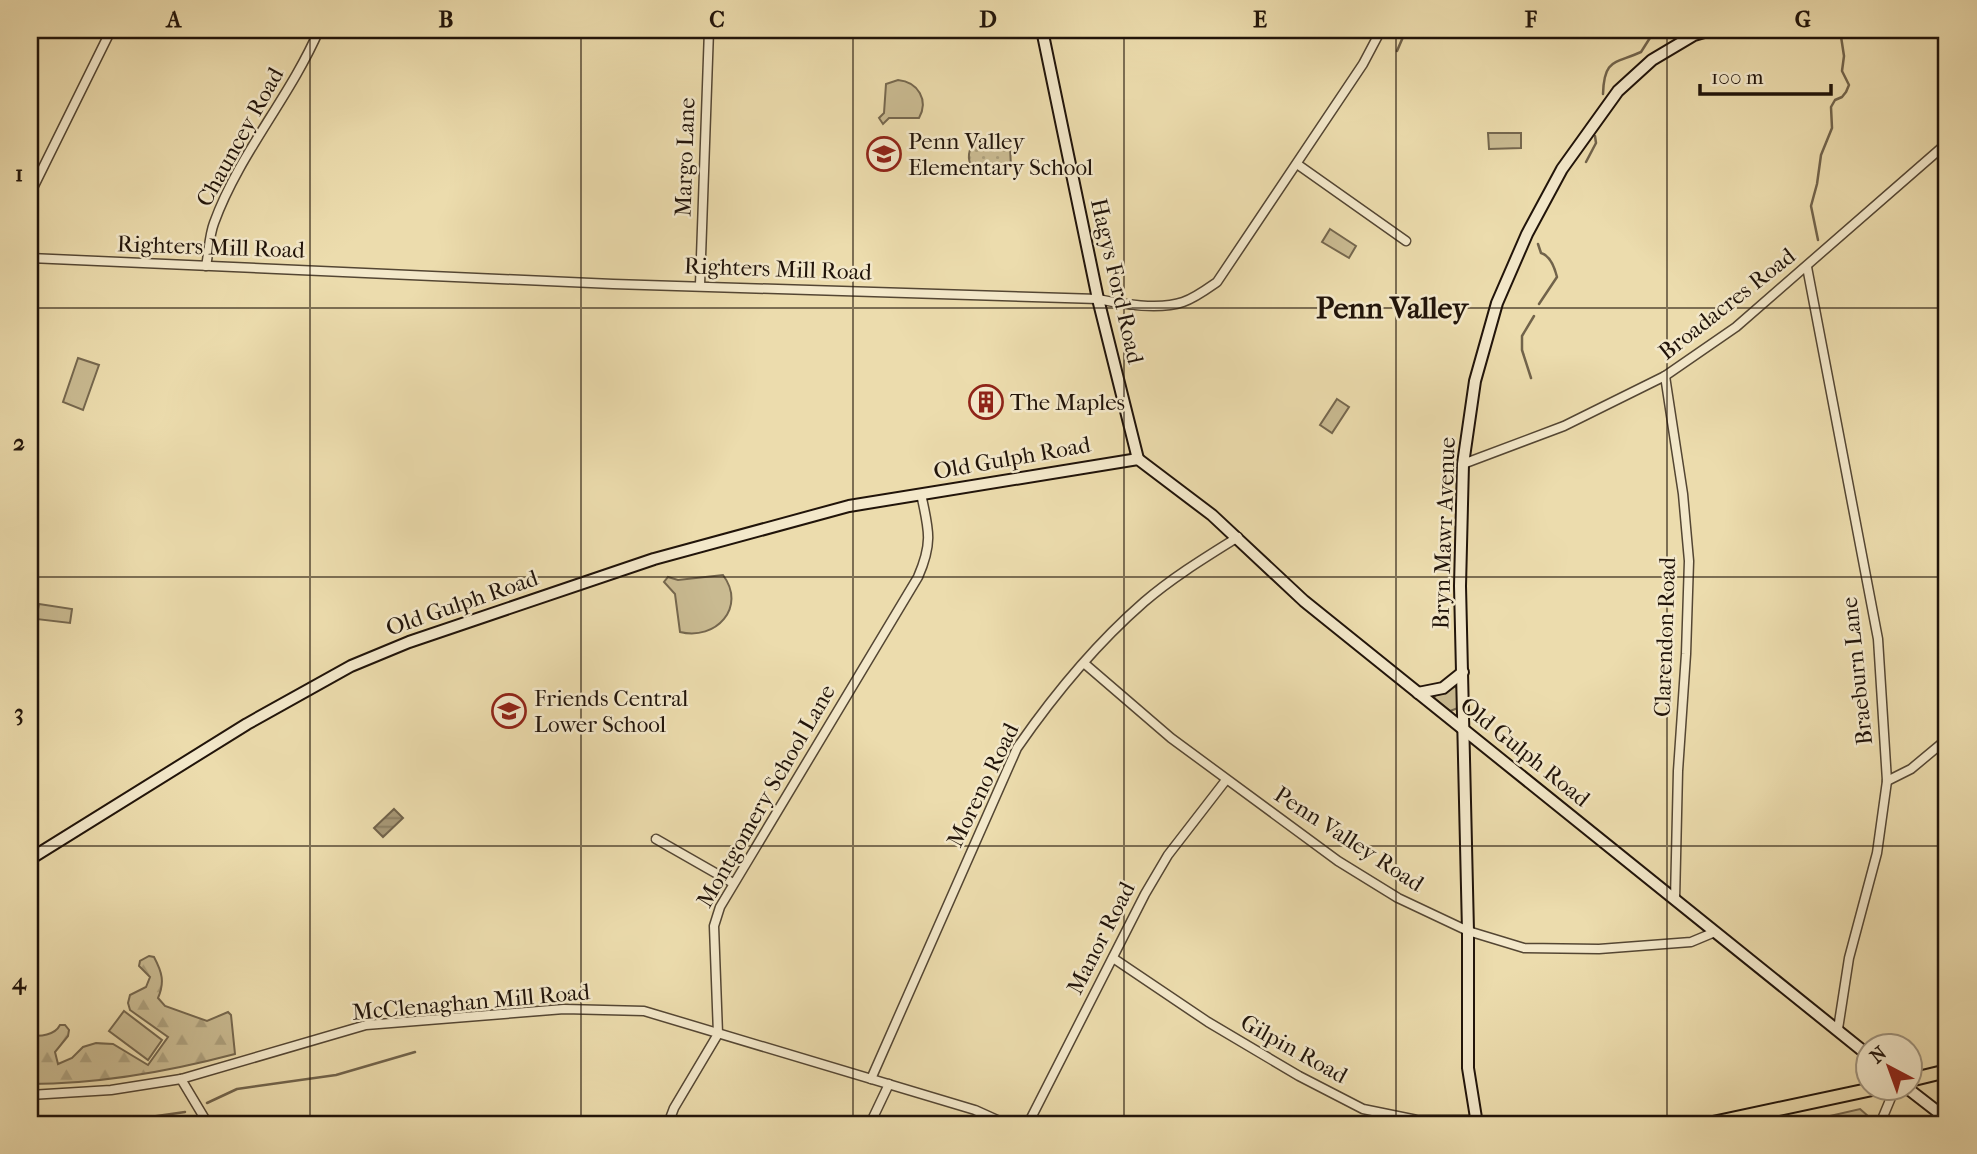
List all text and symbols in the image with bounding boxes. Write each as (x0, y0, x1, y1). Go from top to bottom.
text: A (165, 6, 183, 33)
text: B (439, 6, 454, 33)
text: C (709, 6, 725, 33)
text: D (979, 6, 997, 33)
text: E (1253, 6, 1267, 33)
text: F (1524, 6, 1538, 33)
text: G (1795, 6, 1811, 33)
scale bar (1700, 52, 1832, 96)
street label: Chauncey Road (191, 62, 290, 211)
text: 100 m (1711, 65, 1764, 89)
street label: Margo Lane (669, 97, 701, 217)
place label: Penn Valley Elementary School (908, 128, 1094, 181)
school or university icon: Penn Valley Elementary School (865, 135, 903, 173)
text: 1 (15, 160, 23, 187)
street label: Hagys Ford Road (1085, 196, 1149, 367)
street label: Righters Mill Road (117, 230, 306, 264)
street label: Broadacres Road (1653, 242, 1801, 366)
street label: Righters Mill Road (684, 252, 873, 286)
district label: Penn Valley (1316, 291, 1470, 326)
building icon: The Maples (967, 383, 1005, 421)
place label: The Maples (1010, 389, 1125, 416)
text: 2 (13, 429, 25, 456)
street label: Old Gulph Road (931, 431, 1093, 485)
street label: Bryn Mawr Avenue (1427, 436, 1461, 630)
street label: Clarendon Road (1649, 556, 1681, 718)
street label: Old Gulph Road (383, 564, 542, 642)
street label: Braeburn Lane (1836, 596, 1878, 746)
street label: Montgomery School Lane (691, 680, 841, 912)
place label: Friends Central Lower School (534, 685, 689, 738)
school or university icon: Friends Central Lower School (490, 692, 528, 730)
street label: Old Gulph Road (1455, 692, 1596, 813)
text: 3 (14, 699, 24, 726)
street label: Moreno Road (941, 718, 1025, 851)
street label: Penn Valley Road (1269, 781, 1429, 898)
street label: Manor Road (1061, 877, 1141, 999)
text: 4 (11, 968, 27, 995)
street label: McClenaghan Mill Road (351, 978, 592, 1026)
street label: Gilpin Road (1236, 1009, 1353, 1090)
north arrow (1854, 1032, 1924, 1102)
text: N (1866, 1042, 1892, 1068)

